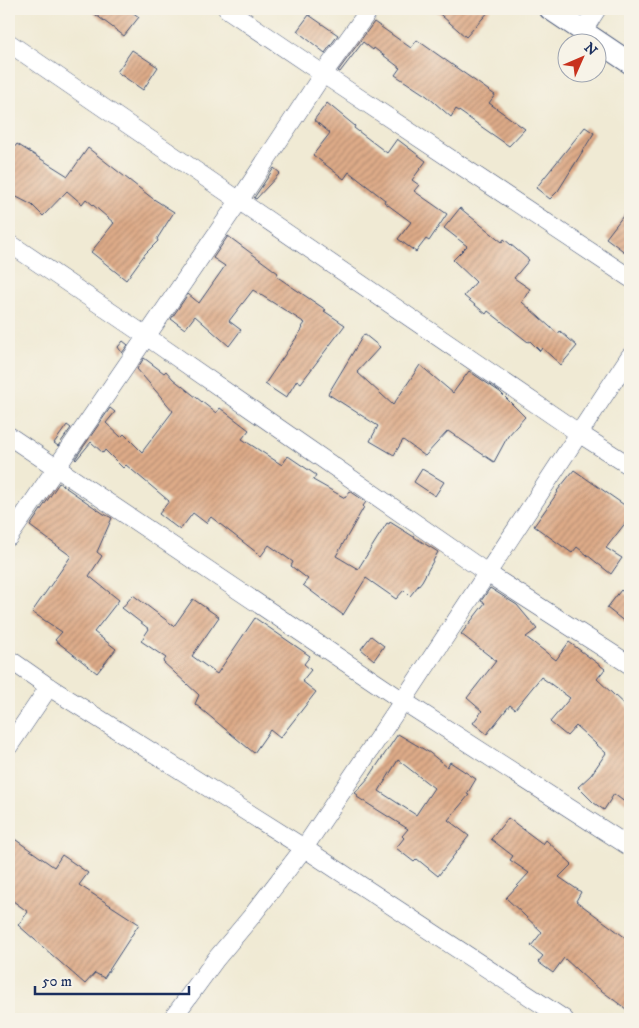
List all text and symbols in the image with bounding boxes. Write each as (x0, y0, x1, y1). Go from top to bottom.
north arrow (556, 32, 606, 82)
text: N (580, 39, 601, 60)
scale bar (35, 963, 189, 995)
text: 50 m (42, 972, 72, 991)

